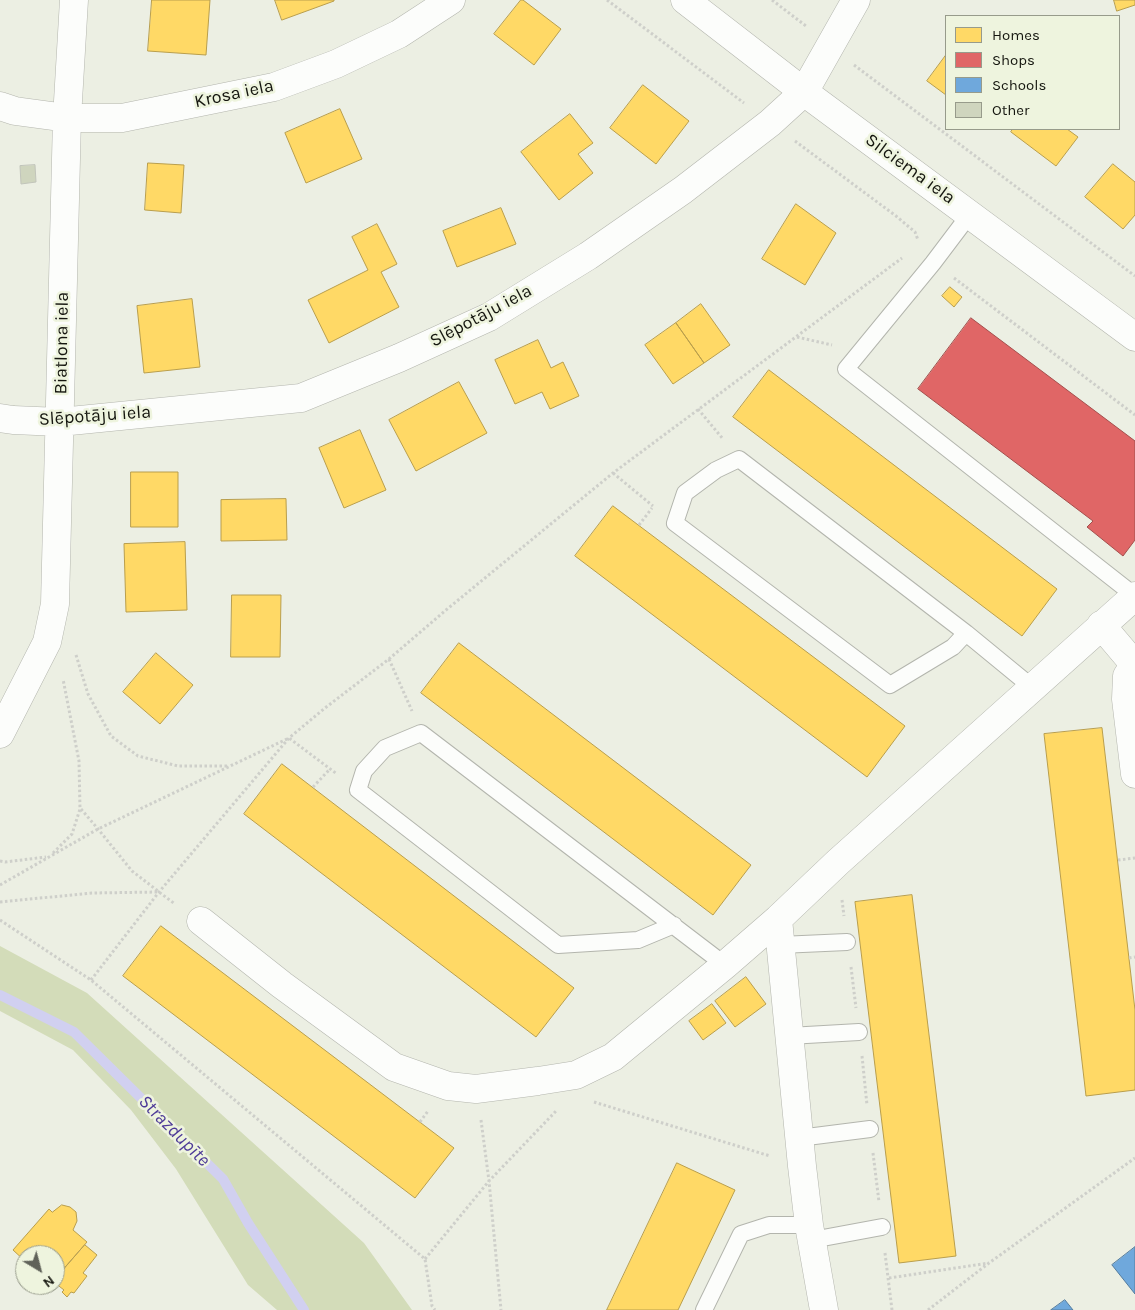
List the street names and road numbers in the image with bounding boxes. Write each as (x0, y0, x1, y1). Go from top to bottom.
street label: Krosa iela (192, 75, 276, 113)
street label: Silciema iela (861, 129, 959, 209)
street label: Slēpotāju iela (426, 280, 536, 352)
street label: Biatlona iela (50, 291, 74, 395)
street label: Slēpotāju iela (38, 401, 152, 431)

